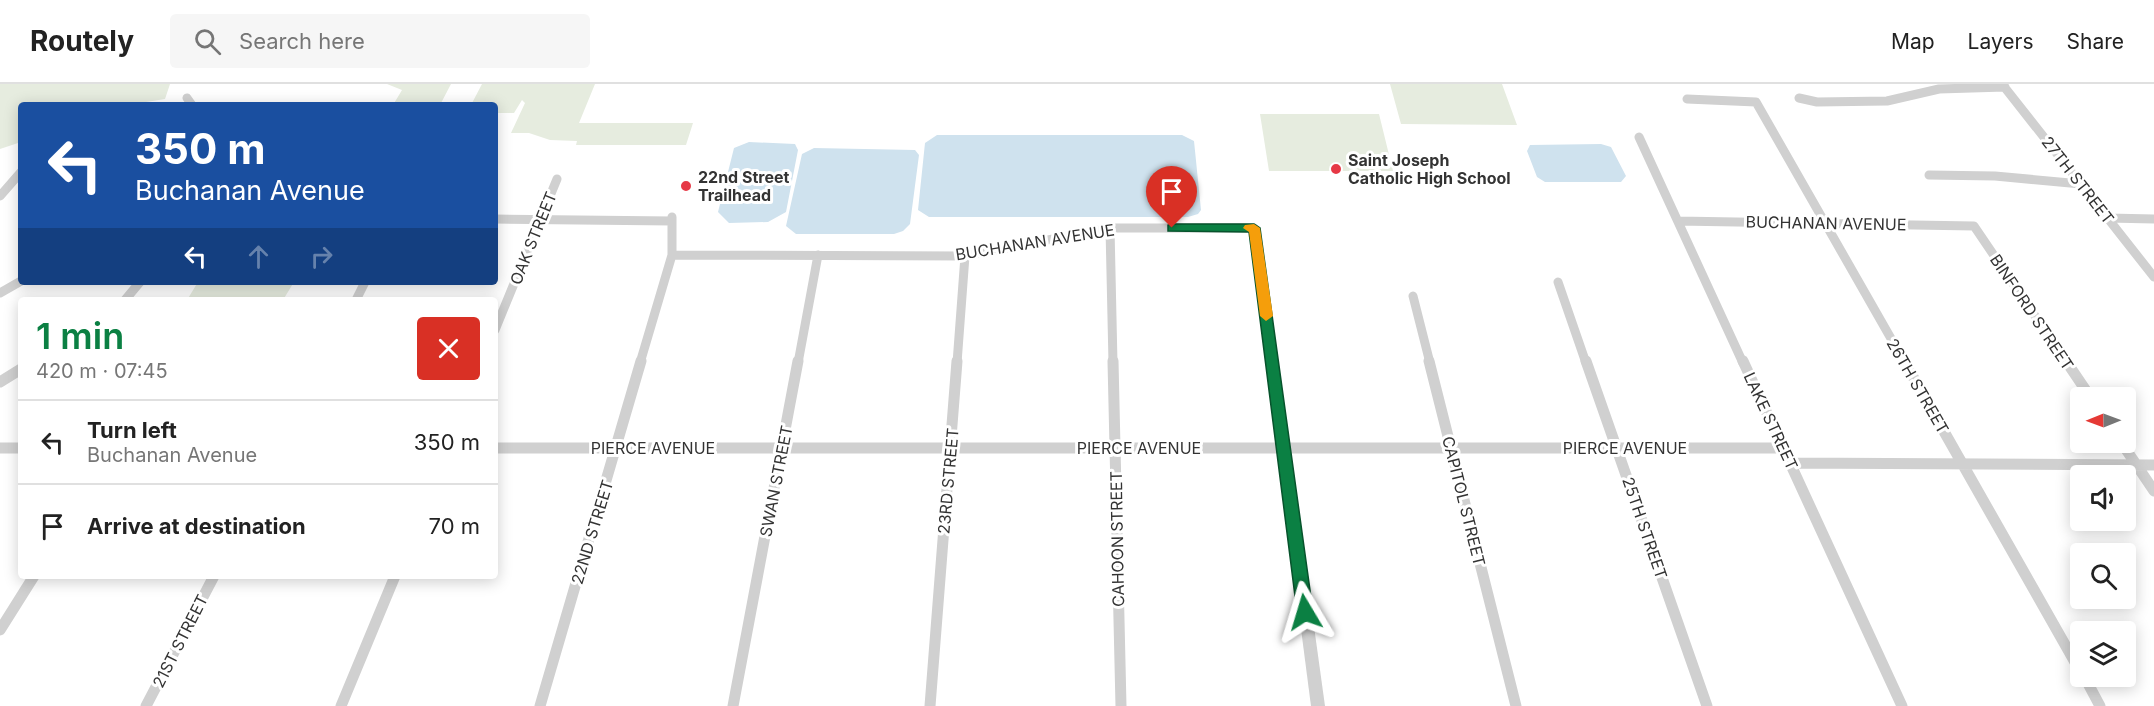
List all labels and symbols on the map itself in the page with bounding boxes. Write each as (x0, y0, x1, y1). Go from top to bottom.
street label: 27TH STREET (2037, 132, 2119, 228)
place label: Saint Joseph Catholic High School (1348, 150, 1511, 188)
marker: Saint Joseph Catholic High School (1329, 162, 1343, 176)
pin (1146, 166, 1197, 228)
place label: 22nd Street Trailhead (698, 167, 790, 205)
marker: 22nd Street Trailhead (679, 179, 693, 193)
street label: OAK STREET (505, 189, 561, 287)
street label: BUCHANAN AVENUE (1745, 212, 1907, 234)
street label: BUCHANAN AVENUE (954, 220, 1116, 264)
street label: BINFORD STREET (1986, 250, 2078, 374)
street label: 26TH STREET (1883, 335, 1953, 437)
street label: LAKE STREET (1740, 369, 1802, 473)
north arrow (2070, 387, 2136, 453)
street label: SWAN STREET (755, 424, 797, 538)
street label: 23RD STREET (933, 427, 963, 535)
street label: CAPITOL STREET (1438, 434, 1490, 568)
street label: PIERCE AVENUE (591, 438, 715, 458)
street label: PIERCE AVENUE (1077, 438, 1201, 458)
street label: PIERCE AVENUE (1563, 438, 1687, 458)
street label: CAHOON STREET (1106, 471, 1128, 607)
street label: 25TH STREET (1618, 474, 1672, 582)
street label: 22ND STREET (567, 477, 617, 587)
position arrow (1273, 580, 1337, 644)
street label: 21ST STREET (148, 591, 212, 691)

